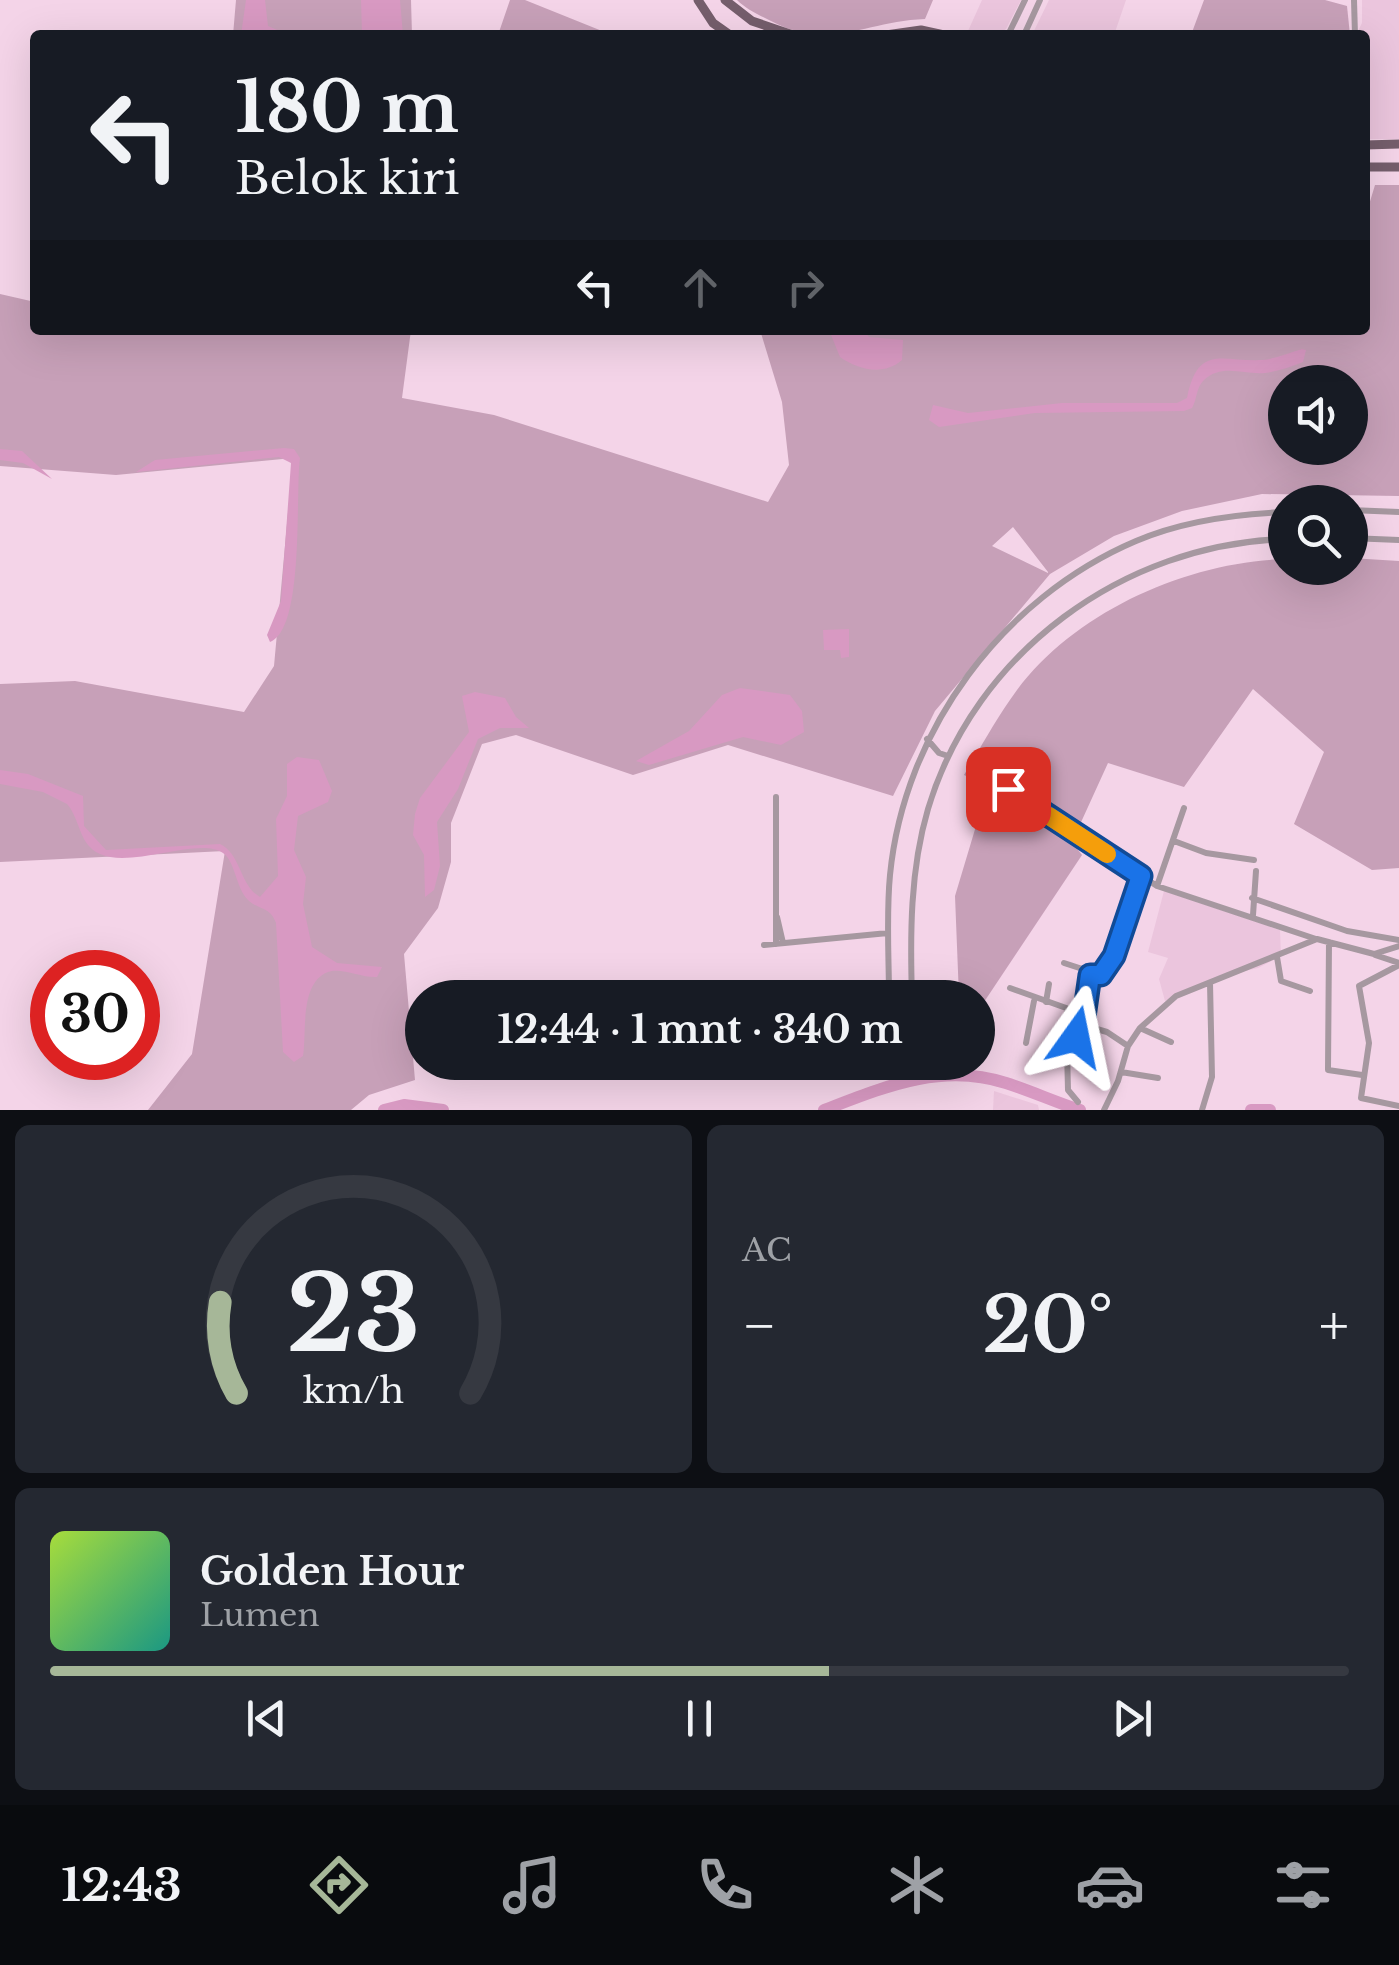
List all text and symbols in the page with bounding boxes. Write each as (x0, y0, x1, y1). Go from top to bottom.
text: 180 m (235, 64, 459, 151)
icon: left (70, 70, 200, 200)
text: Belok kiri (235, 150, 459, 206)
icon: left (568, 260, 623, 315)
icon: ahead (673, 260, 728, 315)
icon: right (778, 260, 833, 315)
map controls (1268, 365, 1368, 585)
button: sound (1268, 365, 1368, 465)
button: search (1268, 485, 1368, 585)
pin (966, 747, 1051, 832)
icon: arrive (981, 762, 1036, 817)
speed limit sign: 30 (30, 950, 160, 1080)
position arrow (1024, 985, 1128, 1089)
text: 12:44 · 1 mnt · 340 m (497, 1006, 903, 1053)
text: AC (742, 1230, 792, 1270)
text: 23 (287, 1250, 420, 1379)
text: 20° (983, 1279, 1113, 1372)
text: − (742, 1292, 777, 1360)
text: + (1319, 1292, 1349, 1360)
text: km/h (303, 1368, 404, 1413)
text: Golden Hour (200, 1548, 464, 1595)
text: Lumen (200, 1595, 319, 1635)
icon: previous (239, 1691, 294, 1746)
icon: pause (672, 1691, 727, 1746)
icon: next (1105, 1691, 1160, 1746)
icon: directions (304, 1850, 374, 1920)
icon: music (497, 1850, 567, 1920)
icon: phone (690, 1850, 760, 1920)
icon: climate (882, 1850, 952, 1920)
icon: car (1075, 1850, 1145, 1920)
icon: filters (1268, 1850, 1338, 1920)
text: 12:43 (61, 1857, 182, 1913)

